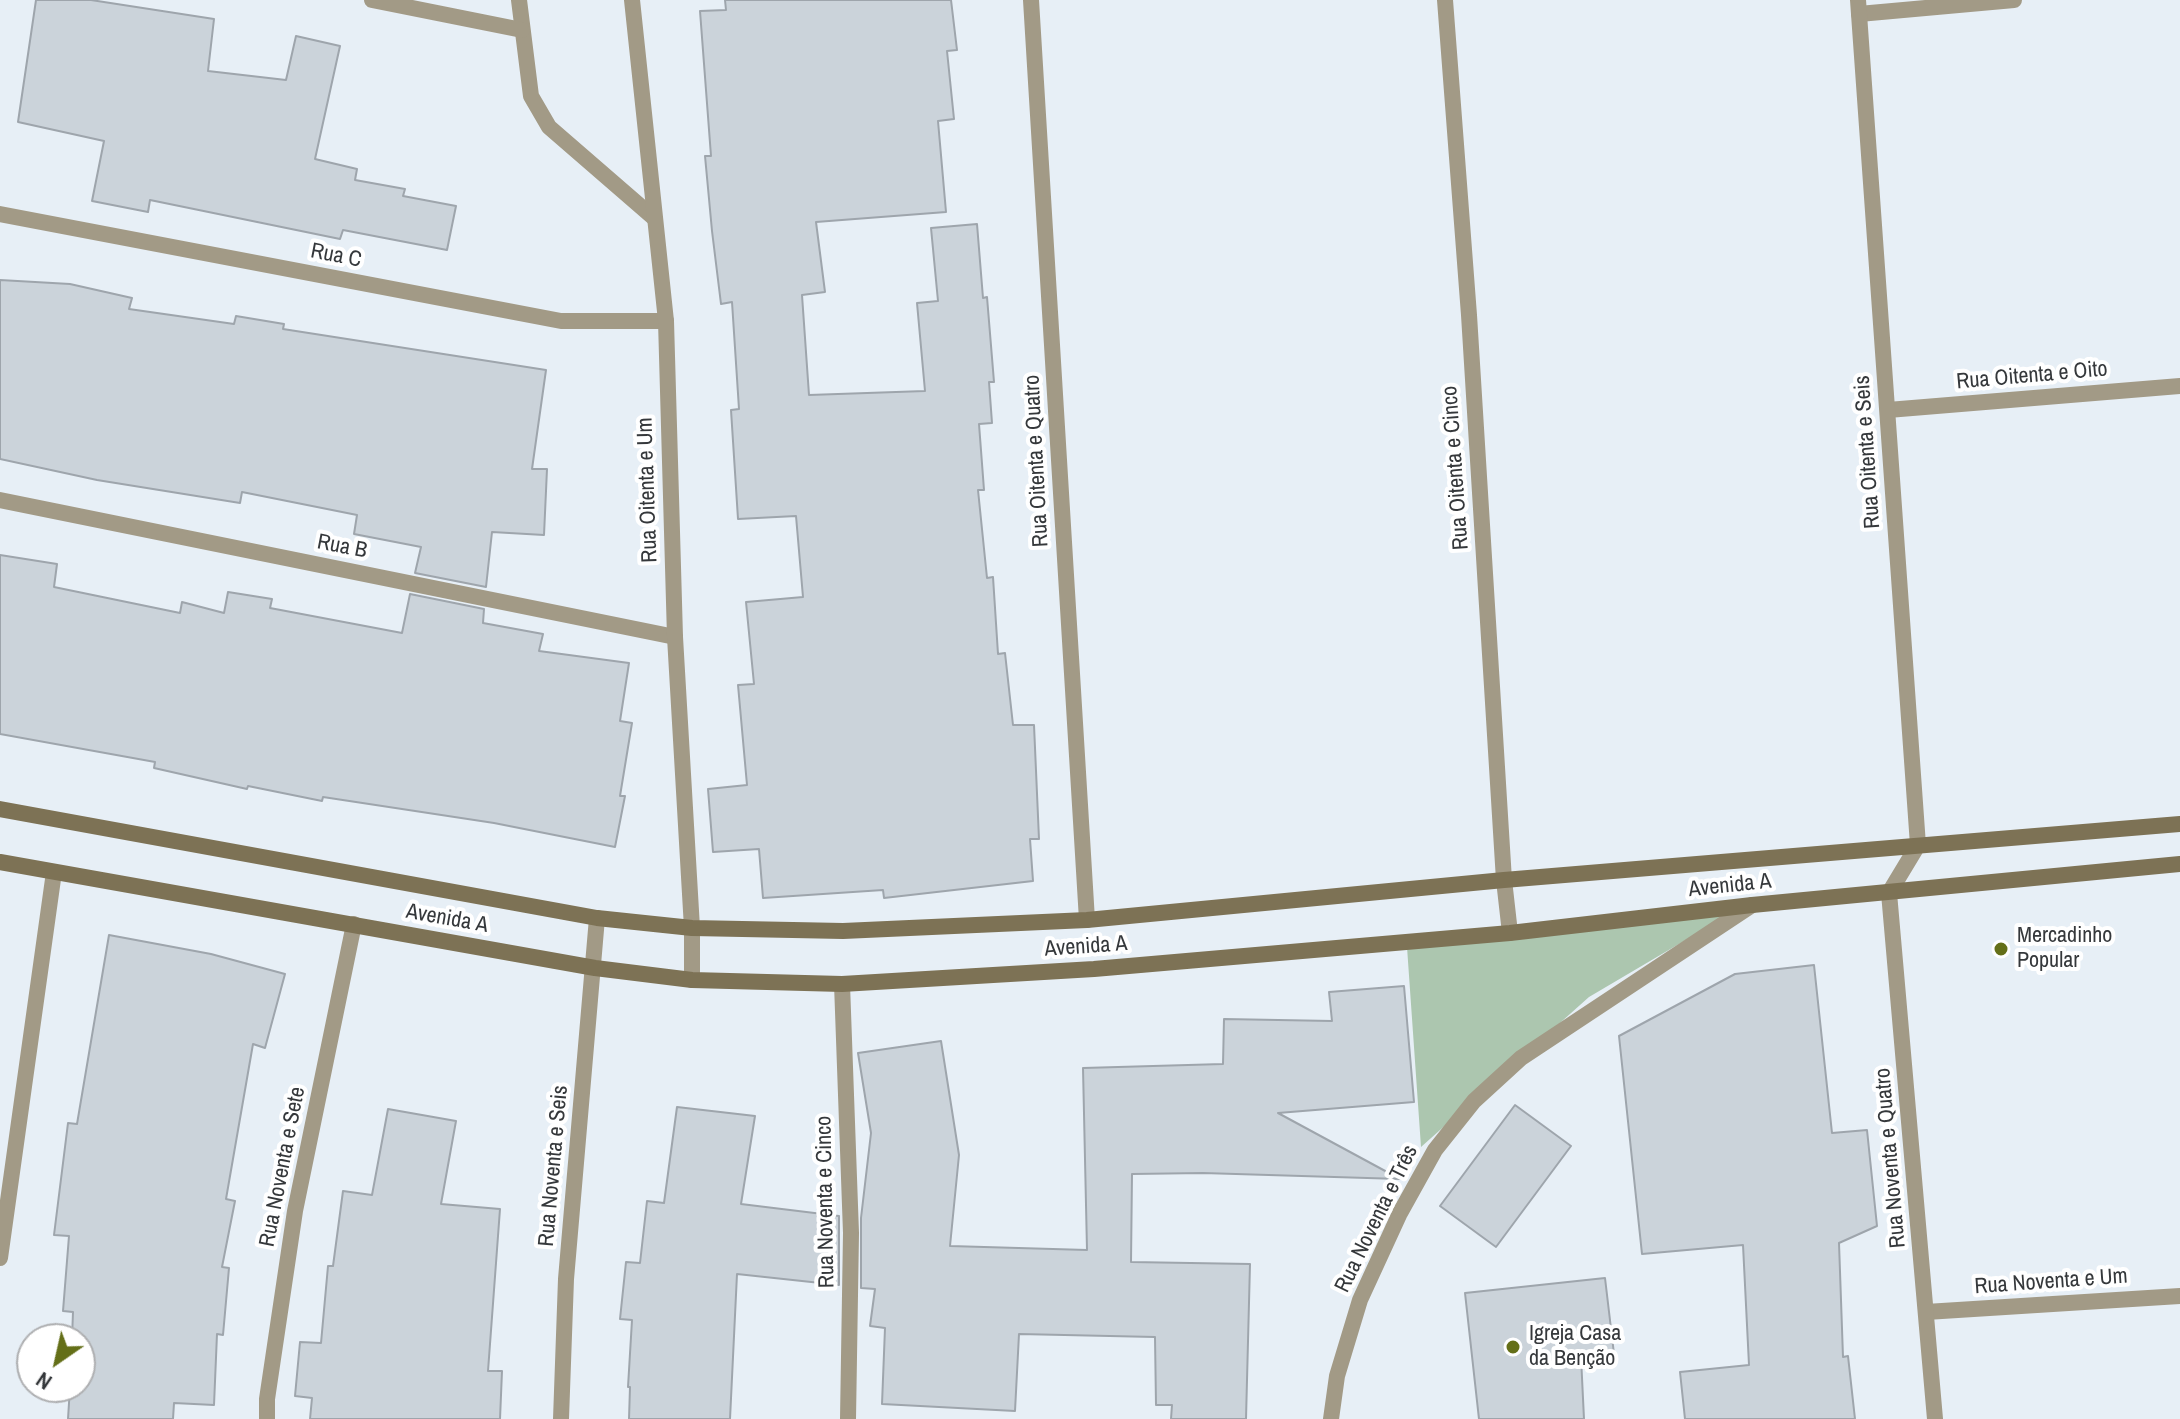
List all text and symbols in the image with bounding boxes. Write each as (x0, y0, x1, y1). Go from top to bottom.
street label: Rua C (308, 238, 364, 274)
street label: Rua Oitenta e Oito (1955, 356, 2109, 396)
street label: Rua Oitenta e Quatro (1019, 374, 1055, 548)
street label: Rua Oitenta e Seis (1849, 375, 1887, 529)
street label: Rua Oitenta e Cinco (1437, 385, 1475, 551)
street label: Rua Oitenta e Um (632, 417, 664, 563)
street label: Rua B (315, 529, 369, 565)
street label: Avenida A (1687, 869, 1773, 903)
street label: Avenida A (404, 899, 490, 939)
place label: Mercadinho Popular (2017, 923, 2112, 974)
street label: Avenida A (1044, 931, 1128, 963)
marker: Mercadinho Popular (1992, 940, 2010, 958)
street label: Rua Noventa e Quatro (1870, 1067, 1912, 1249)
street label: Rua Noventa e Seis (534, 1084, 574, 1248)
street label: Rua Noventa e Sete (255, 1085, 311, 1249)
street label: Rua Noventa e Cinco (811, 1116, 841, 1288)
street label: Rua Noventa e Três (1330, 1141, 1424, 1297)
street label: Rua Noventa e Um (1974, 1263, 2128, 1301)
place label: Igreja Casa da Benção (1529, 1321, 1621, 1372)
north arrow (16, 1323, 96, 1403)
marker: Igreja Casa da Benção (1504, 1338, 1522, 1356)
text: N (30, 1365, 57, 1397)

